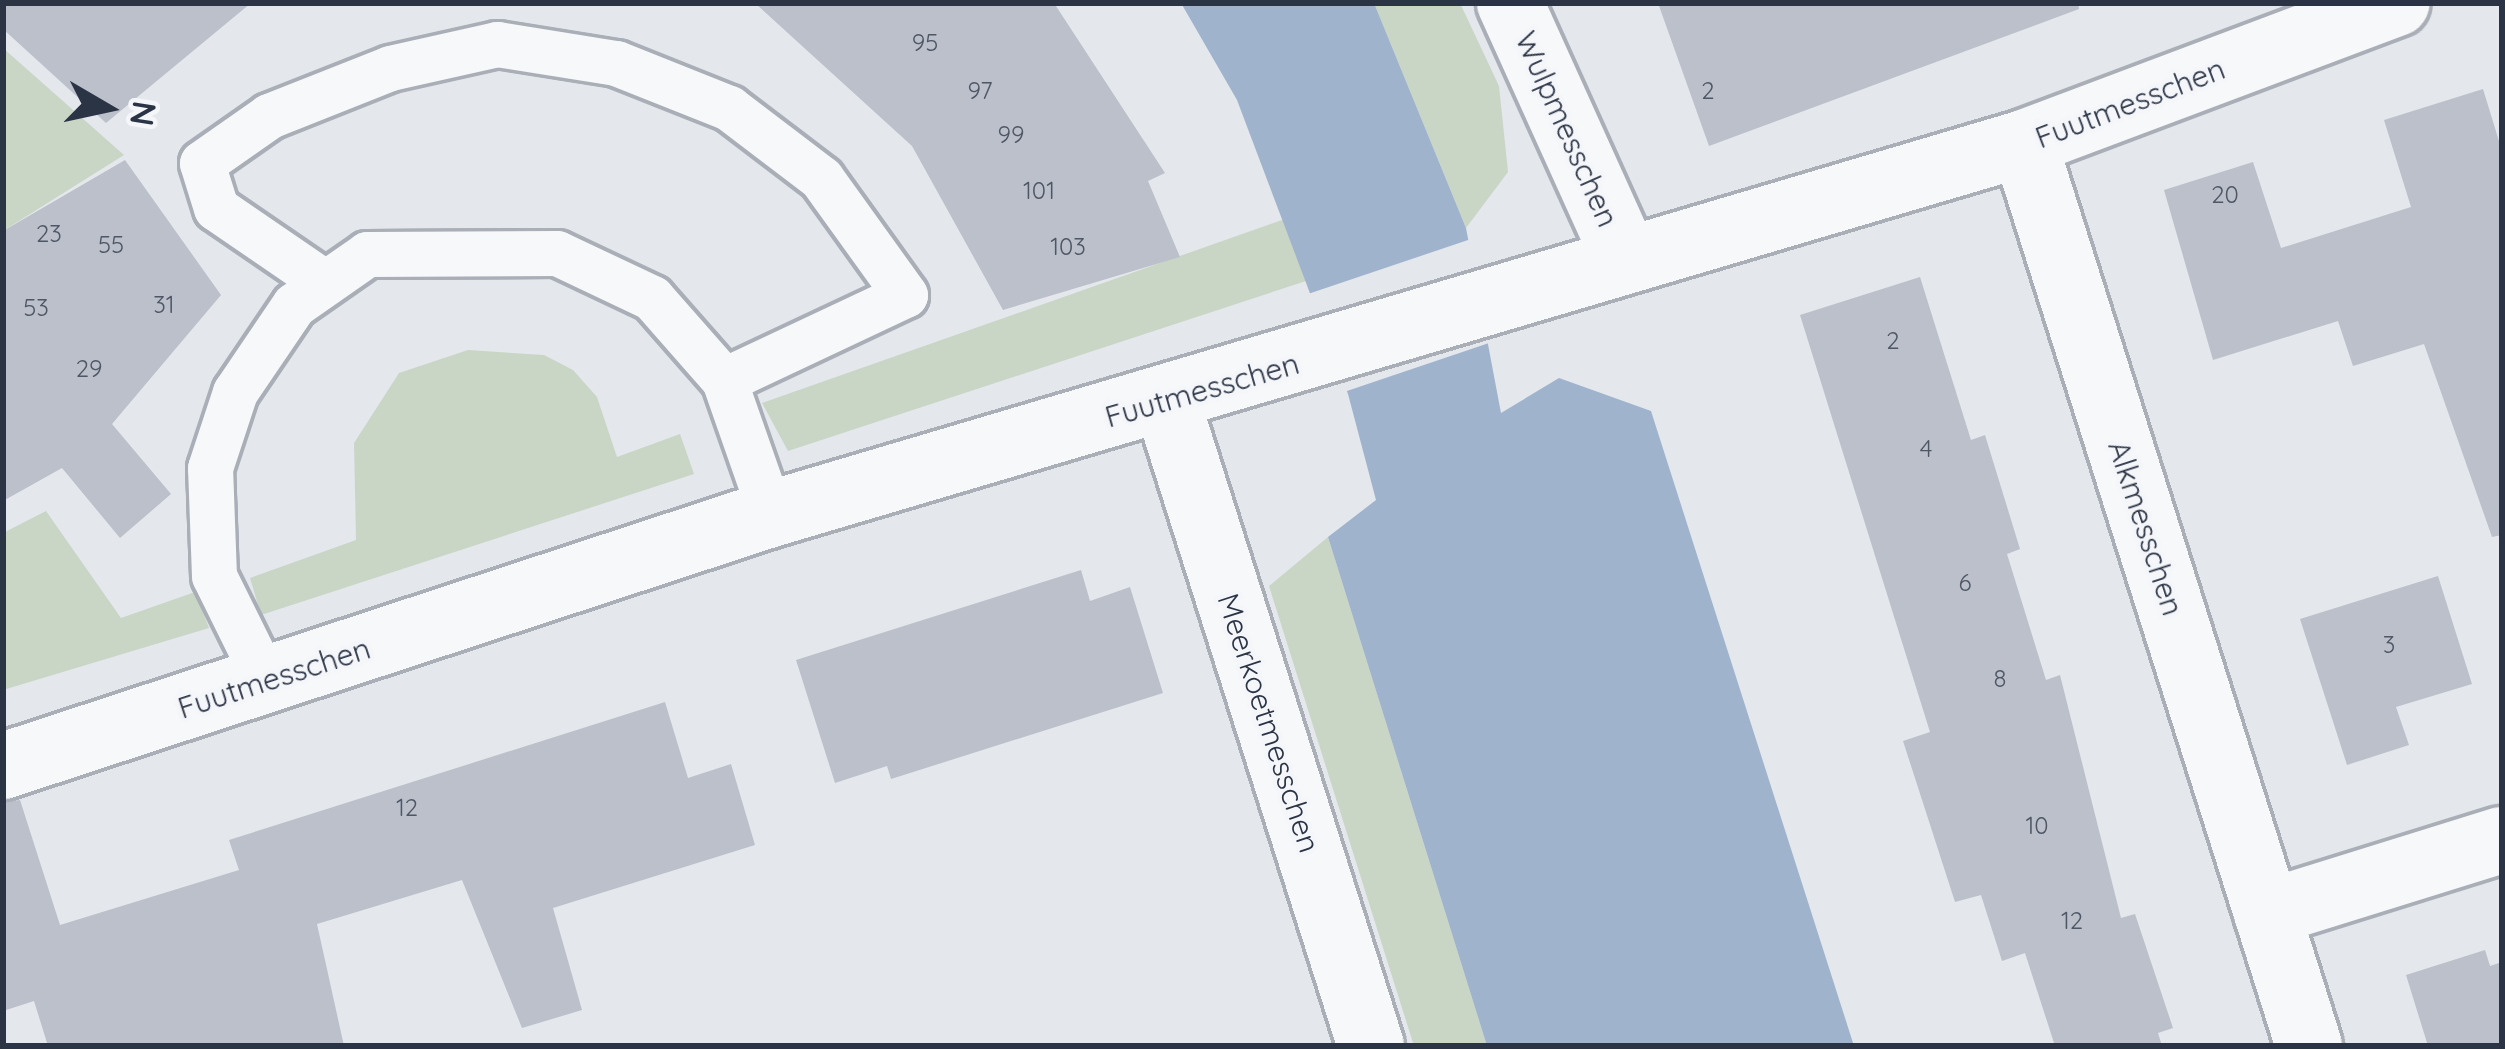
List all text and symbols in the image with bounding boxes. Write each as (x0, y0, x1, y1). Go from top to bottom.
street label: Wulpmesschen (1508, 26, 1626, 232)
house number: 95 (912, 29, 938, 57)
north arrow (48, 48, 168, 168)
street label: Fuutmesschen (2030, 50, 2230, 156)
house number: 97 (968, 77, 992, 105)
house number: 2 (1701, 77, 1715, 105)
text: N (122, 99, 166, 129)
house number: 99 (998, 121, 1024, 149)
house number: 101 (1023, 177, 1055, 205)
house number: 20 (2211, 181, 2239, 209)
house number: 23 (36, 220, 62, 248)
house number: 55 (98, 231, 124, 259)
house number: 103 (1050, 233, 1086, 261)
house number: 31 (153, 291, 175, 319)
house number: 53 (23, 294, 49, 322)
house number: 2 (1886, 327, 1900, 355)
street label: Fuutmesschen (1101, 345, 1303, 435)
house number: 29 (76, 355, 102, 383)
house number: 4 (1920, 435, 1932, 463)
street label: Alkmesschen (2101, 436, 2191, 620)
house number: 6 (1959, 569, 1971, 597)
street label: Meerkoetmesschen (1210, 589, 1328, 857)
street label: Fuutmesschen (173, 630, 375, 726)
house number: 3 (2383, 631, 2395, 659)
house number: 8 (1994, 665, 2006, 693)
house number: 12 (396, 794, 418, 822)
house number: 10 (2025, 812, 2049, 840)
house number: 12 (2061, 907, 2083, 935)

